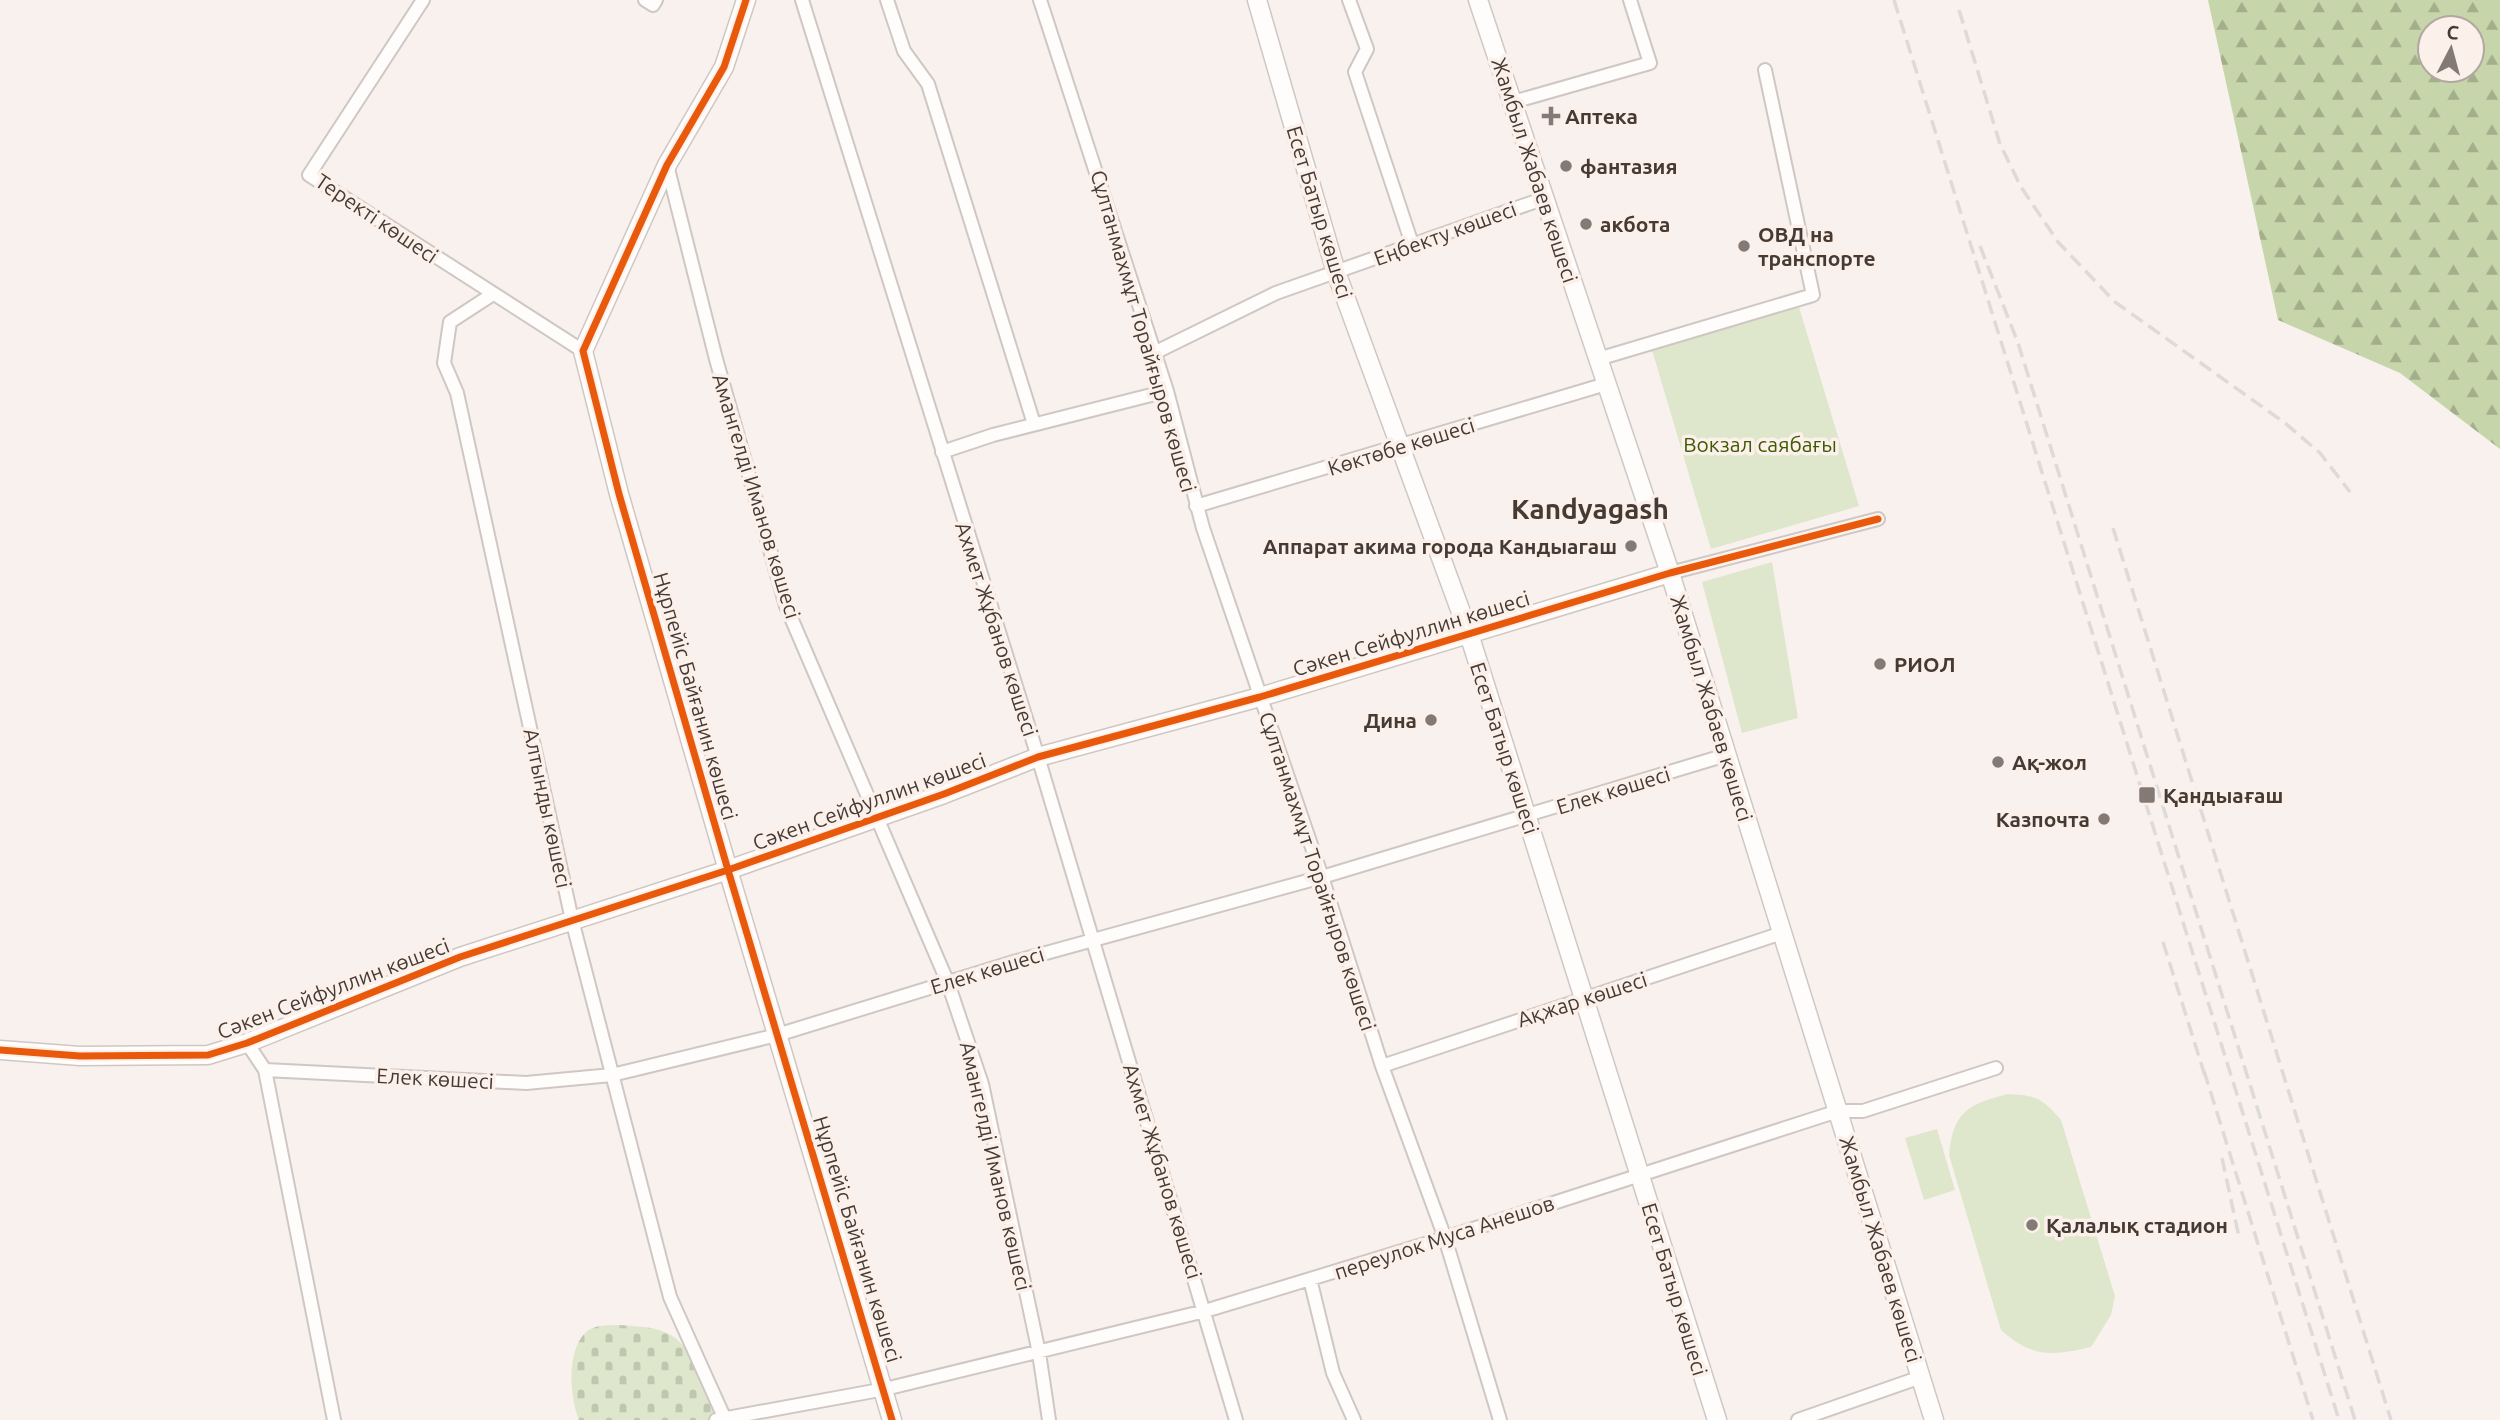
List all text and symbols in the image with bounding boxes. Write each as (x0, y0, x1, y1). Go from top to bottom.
north arrow (2416, 14, 2486, 84)
text: С (2446, 21, 2460, 44)
street label: Жамбыл Жабаев көшесі (1487, 54, 1583, 286)
place label: Аптека (1565, 104, 1638, 128)
marker: Аптека (1543, 108, 1559, 124)
street label: Есет Батыр көшесі (1282, 123, 1358, 301)
place label: фантазия (1580, 154, 1678, 178)
marker: фантазия (1558, 158, 1574, 174)
street label: Сұлтанмахмұт Торайғыров көшесі (1086, 167, 1202, 495)
street label: Теректі көшесі (311, 168, 443, 268)
street label: Еңбекту көшесі (1370, 196, 1520, 270)
place label: акбота (1600, 212, 1671, 236)
marker: акбота (1578, 216, 1594, 232)
place label: ОВД на транспорте (1758, 222, 1876, 270)
marker: ОВД на транспорте (1736, 238, 1752, 254)
street label: Амангелді Иманов көшесі (708, 371, 806, 621)
street label: Көктөбе көшесі (1325, 412, 1477, 480)
park label: Вокзал саябағы (1683, 432, 1837, 456)
district label: Kandyagash (1511, 493, 1669, 524)
street label: Ахмет Жұбанов көшесі (951, 519, 1043, 739)
place label: Аппарат акима города Кандыагаш (1263, 534, 1617, 558)
marker: Аппарат акима города Кандыагаш (1623, 538, 1639, 554)
street label: Нұрпейіс Байғанин көшесі (649, 569, 743, 823)
street label: Сәкен Сейфуллин көшесі (1290, 585, 1532, 681)
street label: Жамбыл Жабаев көшесі (1666, 592, 1758, 824)
place label: РИОЛ (1894, 652, 1956, 676)
marker: РИОЛ (1872, 656, 1888, 672)
street label: Есет Батыр көшесі (1466, 659, 1544, 837)
street label: Сұлтанмахмұт Торайғыров көшесі (1255, 708, 1381, 1034)
place label: Дина (1364, 708, 1417, 732)
marker: Дина (1423, 712, 1439, 728)
street label: Алтынды көшесі (519, 726, 577, 890)
street label: Сәкен Сейфуллин көшесі (749, 748, 989, 854)
place label: Ақ-жол (2012, 750, 2087, 774)
marker: Ақ-жол (1990, 754, 2006, 770)
street label: Елек көшесі (1553, 761, 1673, 819)
place label: Қандыағаш (2163, 783, 2283, 807)
marker: Қандыағаш (2137, 785, 2157, 805)
place label: Казпочта (1996, 807, 2090, 831)
marker: Казпочта (2096, 811, 2112, 827)
street label: Сәкен Сейфуллин көшесі (214, 933, 452, 1043)
street label: Елек көшесі (927, 941, 1047, 999)
street label: Ақжар көшесі (1514, 967, 1650, 1031)
street label: Амангелді Иманов көшесі (956, 1039, 1036, 1293)
street label: Ахмет Жұбанов көшесі (1119, 1061, 1207, 1281)
street label: Елек көшесі (376, 1063, 494, 1093)
street label: Нұрпейіс Байғанин көшесі (809, 1113, 907, 1365)
street label: Жамбыл Жабаев көшесі (1835, 1133, 1927, 1365)
street label: переулок Муса Анешов (1331, 1190, 1557, 1284)
street label: Есет Батыр көшесі (1637, 1200, 1713, 1378)
place label: Қалалық стадион (2046, 1213, 2228, 1237)
marker: Қалалық стадион (2024, 1217, 2040, 1233)

